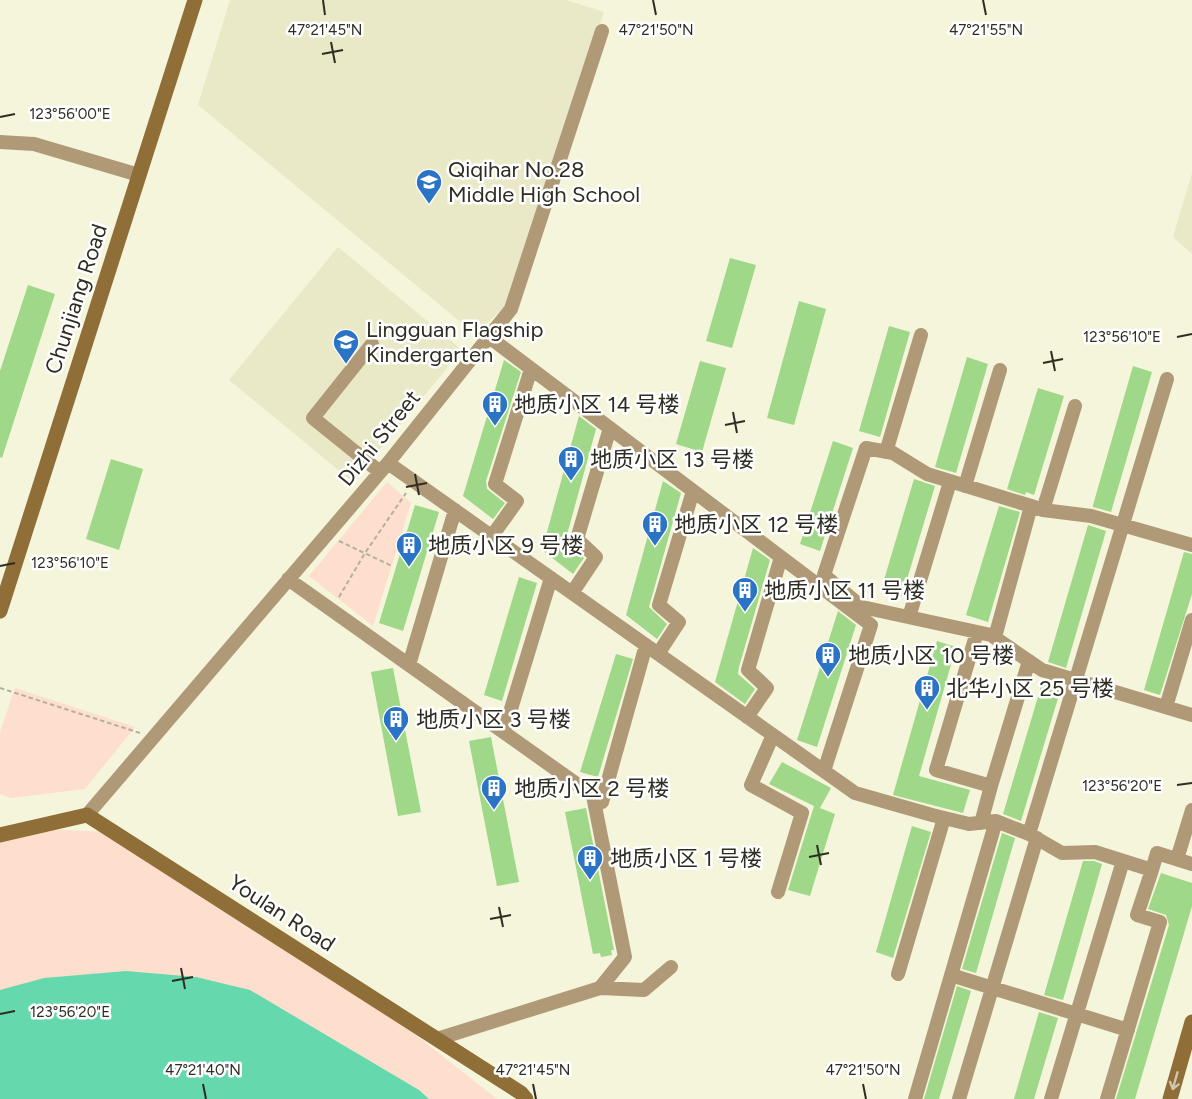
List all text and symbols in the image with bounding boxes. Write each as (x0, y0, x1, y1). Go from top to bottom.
text: 47°21'45"N (288, 21, 362, 39)
text: 47°21'50"N (618, 21, 694, 39)
text: 47°21'55"N (949, 21, 1023, 39)
text: 123°56'00"E (29, 105, 111, 123)
place label: Qiqihar No.28 Middle High School (448, 156, 640, 208)
school or university icon: Qiqihar No.28 Middle High School (414, 167, 444, 205)
street label: Chunjiang Road (39, 221, 113, 377)
place label: Lingguan Flagship Kindergarten (366, 316, 543, 368)
school or university icon: Lingguan Flagship Kindergarten (331, 327, 361, 365)
text: 123°56'10"E (1083, 328, 1161, 346)
street label: Dizhi Street (332, 385, 426, 491)
building icon: 地质小区 14 号楼 (480, 389, 510, 427)
place label: 地质小区 14 号楼 (514, 391, 680, 418)
building icon: 地质小区 13 号楼 (556, 444, 586, 482)
place label: 地质小区 13 号楼 (590, 446, 754, 473)
building icon: 地质小区 12 号楼 (640, 509, 670, 547)
place label: 地质小区 12 号楼 (674, 511, 838, 538)
building icon: 地质小区 9 号楼 (394, 530, 424, 568)
place label: 地质小区 9 号楼 (428, 532, 583, 559)
text: 123°56'10"E (31, 554, 109, 572)
building icon: 地质小区 11 号楼 (730, 575, 760, 613)
place label: 地质小区 11 号楼 (764, 577, 925, 604)
building icon: 地质小区 10 号楼 (813, 640, 843, 678)
place label: 地质小区 10 号楼 (848, 642, 1014, 669)
building icon: 北华小区 25 号楼 (912, 673, 942, 711)
place label: 北华小区 25 号楼 (946, 675, 1114, 702)
building icon: 地质小区 3 号楼 (381, 704, 411, 742)
place label: 地质小区 3 号楼 (416, 706, 571, 733)
building icon: 地质小区 2 号楼 (479, 773, 509, 811)
place label: 地质小区 2 号楼 (514, 775, 669, 802)
text: 123°56'20"E (1082, 777, 1162, 795)
building icon: 地质小区 1 号楼 (575, 843, 605, 881)
place label: 地质小区 1 号楼 (610, 845, 762, 872)
street label: Youlan Road (224, 869, 340, 957)
text: 123°56'20"E (30, 1003, 110, 1021)
text: 47°21'40"N (165, 1061, 241, 1079)
text: 47°21'45"N (496, 1061, 570, 1079)
text: 47°21'50"N (825, 1061, 901, 1079)
one-way arrow (1169, 1071, 1180, 1090)

